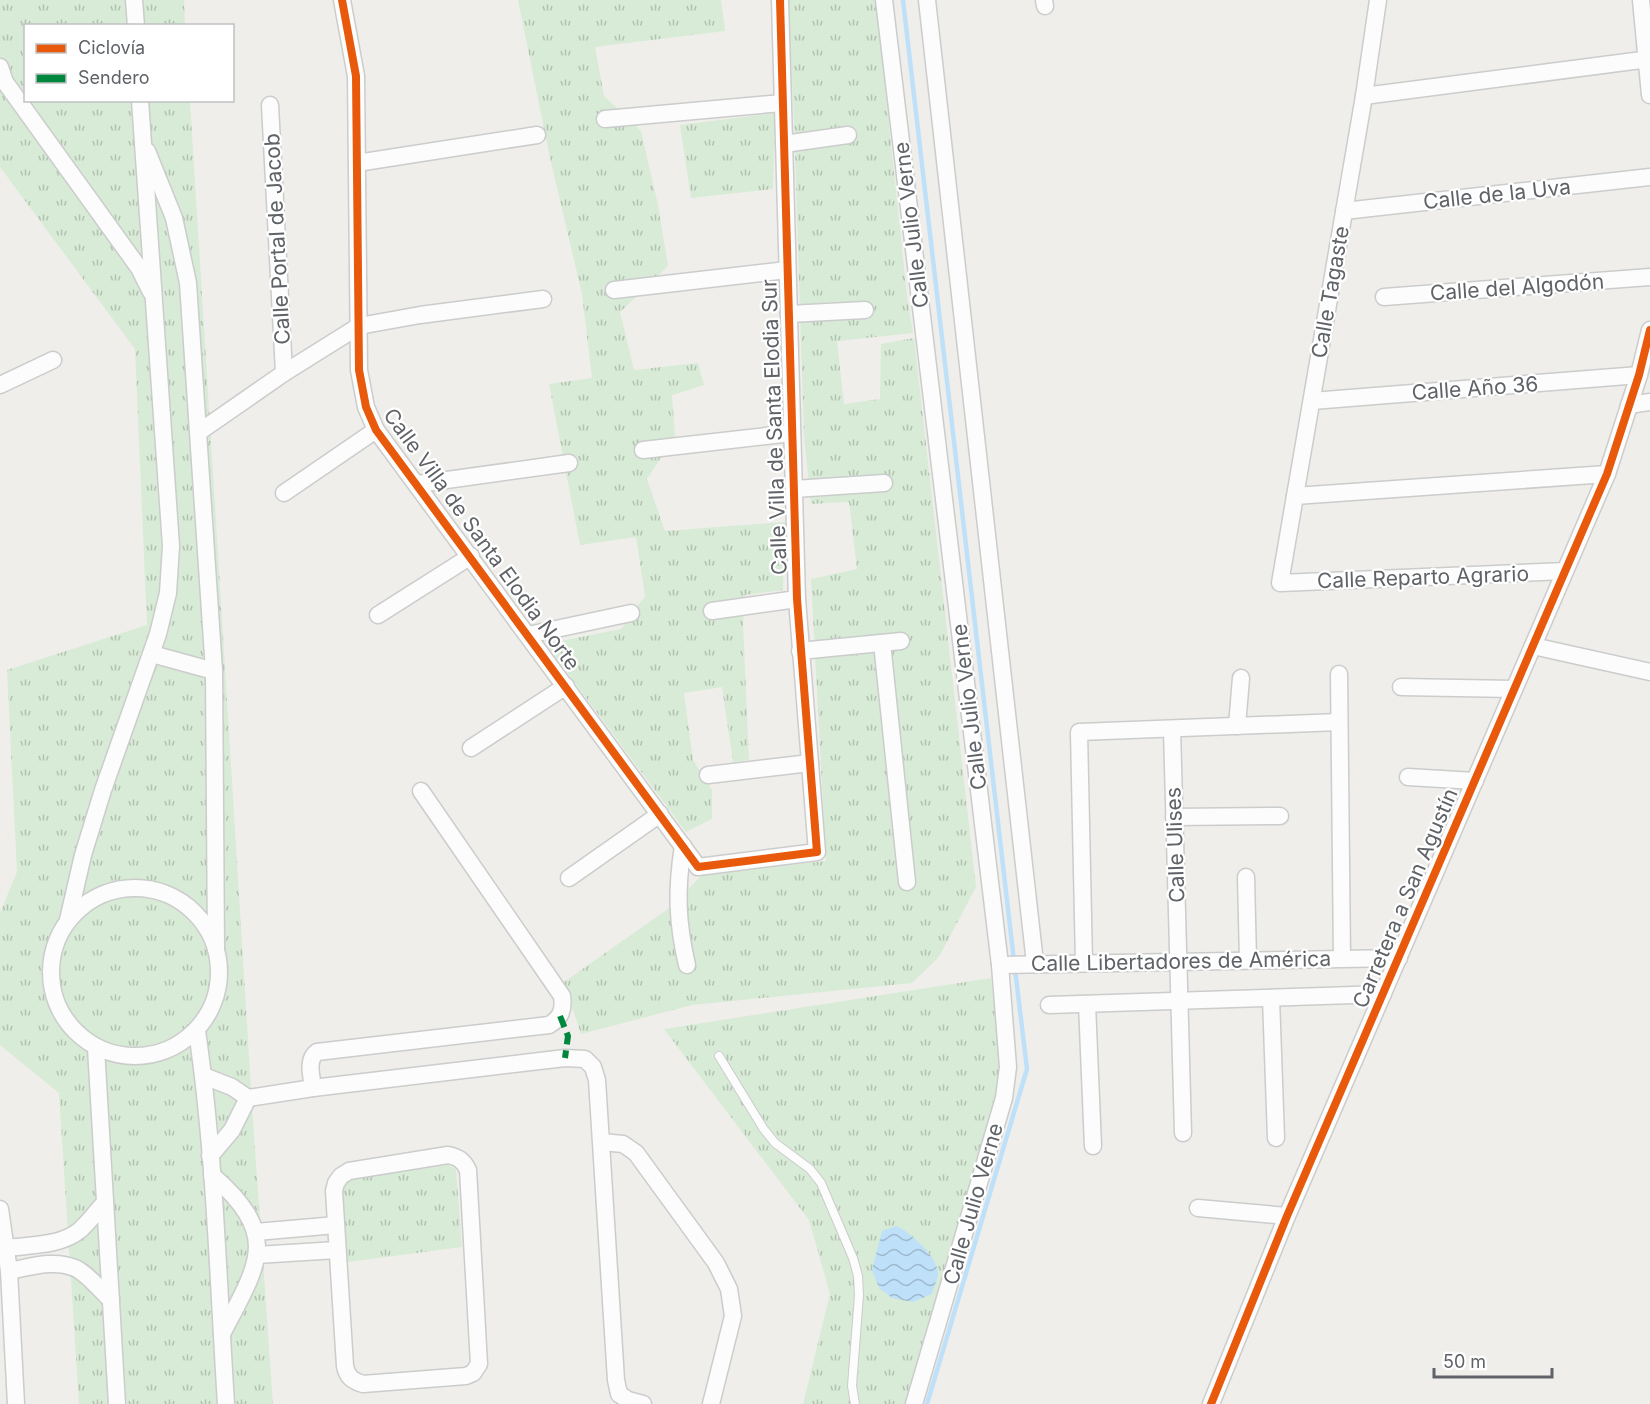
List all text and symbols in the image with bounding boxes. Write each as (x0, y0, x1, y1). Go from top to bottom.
legend (24, 24, 234, 102)
text: Ciclovía (78, 37, 145, 58)
text: Sendero (78, 67, 149, 88)
street label: Calle Portal de Jacob (259, 133, 295, 345)
street label: Calle Julio Verne (888, 141, 934, 309)
street label: Calle de la Uva (1422, 174, 1572, 214)
street label: Calle Tagaste (1306, 224, 1354, 360)
street label: Calle del Algodón (1429, 268, 1605, 306)
street label: Calle Villa de Santa Elodia Sur (756, 279, 792, 575)
street label: Calle Año 36 (1411, 371, 1539, 405)
street label: Calle Villa de Santa Elodia Norte (379, 403, 585, 675)
street label: Calle Reparto Agrario (1317, 561, 1529, 593)
street label: Calle Julio Verne (946, 623, 992, 791)
street label: Carretera a San Agustín (1347, 784, 1463, 1012)
street label: Calle Ulises (1160, 787, 1190, 903)
street label: Calle Libertadores de América (1031, 946, 1331, 976)
street label: Calle Julio Verne (938, 1120, 1008, 1288)
scale bar (1434, 1341, 1552, 1379)
text: 50 m (1443, 1351, 1486, 1372)

